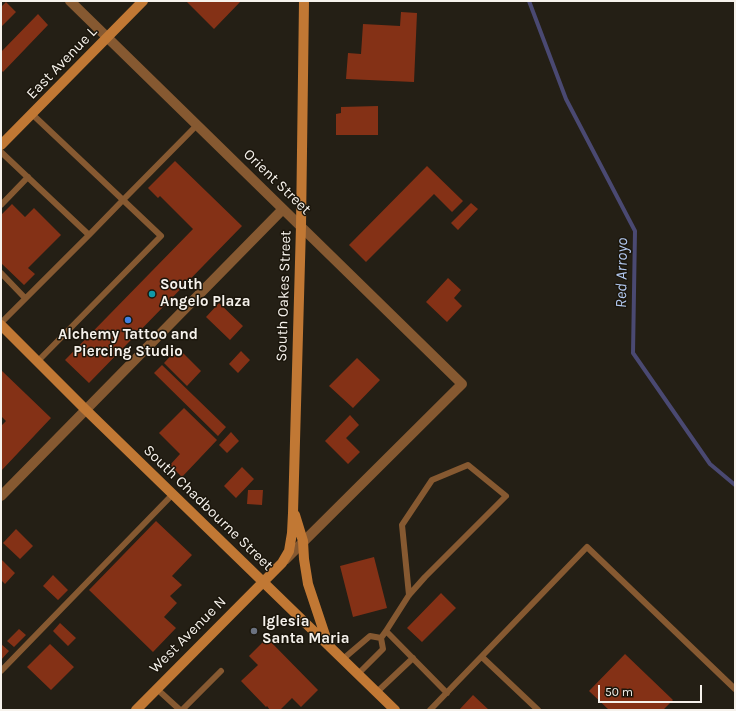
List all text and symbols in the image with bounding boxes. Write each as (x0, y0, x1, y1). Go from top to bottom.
street label: East Avenue L (23, 23, 101, 103)
street label: Orient Street (240, 145, 314, 219)
street label: South Oakes Street (273, 230, 295, 362)
water label: Red Arroyo (612, 238, 632, 308)
place label: South Angelo Plaza (160, 276, 251, 311)
marker: South Angelo Plaza (147, 289, 157, 299)
marker: Alchemy Tattoo and Piercing Studio (123, 315, 133, 325)
place label: Alchemy Tattoo and Piercing Studio (58, 326, 198, 361)
street label: South Chadbourne Street (139, 441, 277, 575)
street label: West Avenue N (146, 593, 230, 677)
place label: Iglesia Santa Maria (262, 613, 350, 648)
marker: Iglesia Santa Maria (249, 626, 259, 636)
scale bar (600, 677, 704, 703)
text: 50 m (605, 685, 633, 699)

